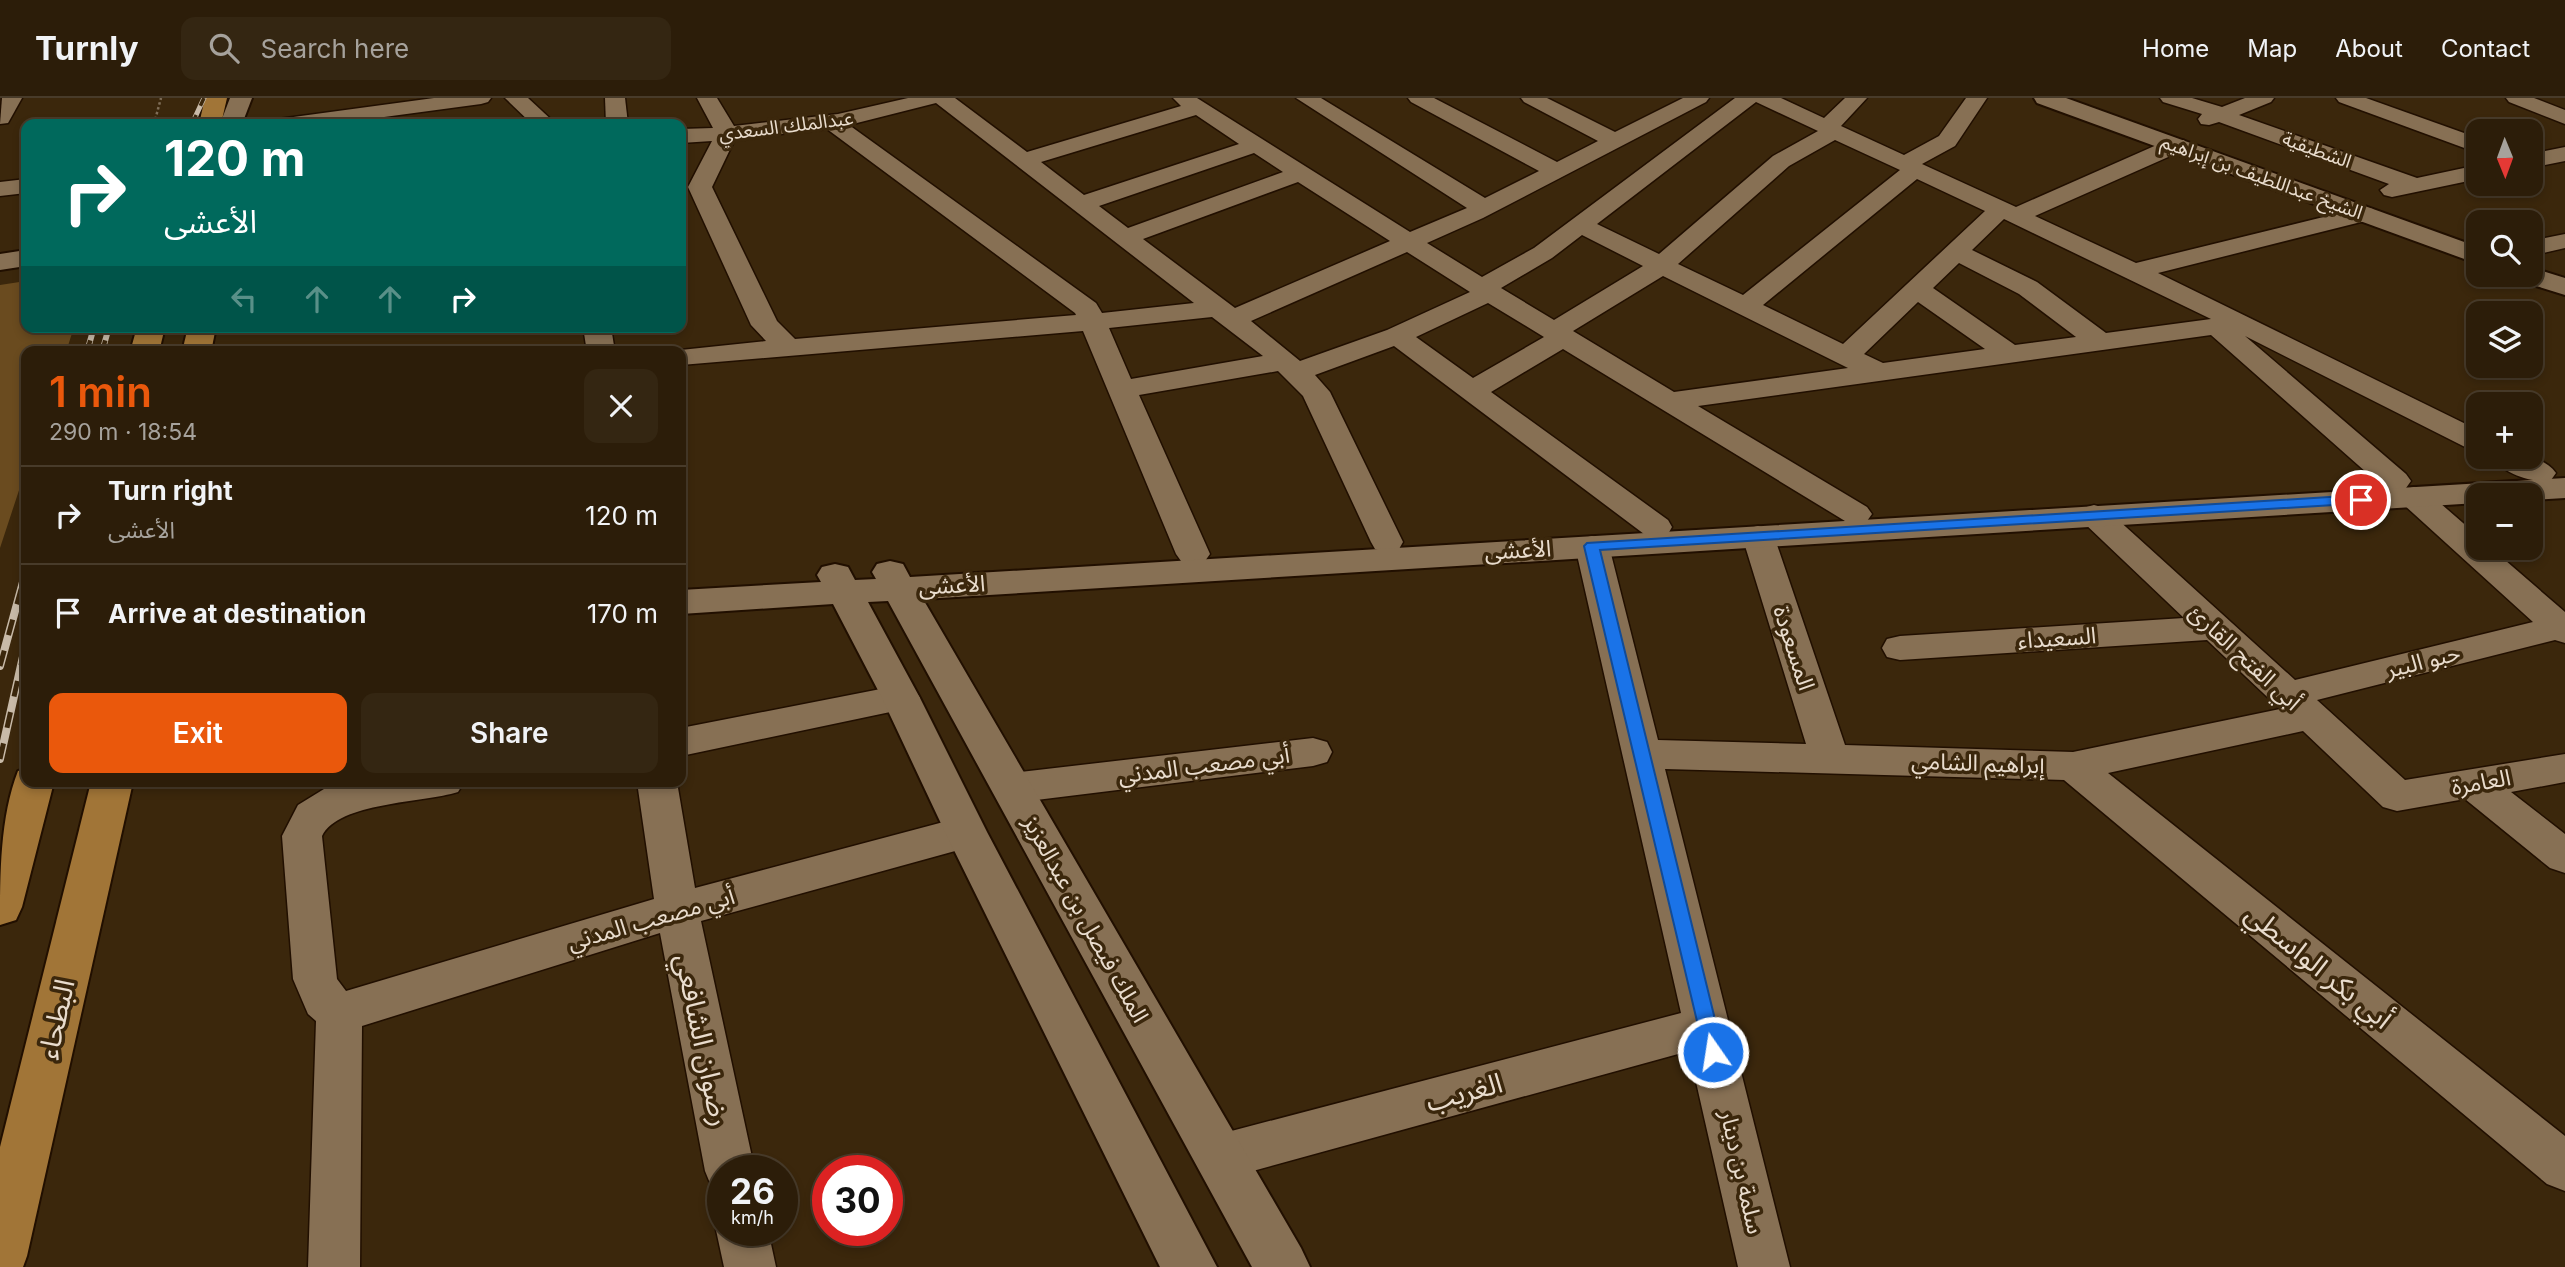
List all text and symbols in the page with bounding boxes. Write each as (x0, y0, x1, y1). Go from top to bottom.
search box (181, 17, 671, 80)
text: Turnly (35, 28, 139, 68)
icon: search (205, 29, 243, 67)
text: Search here (261, 33, 409, 64)
text: Home (2142, 34, 2209, 63)
text: Map (2247, 34, 2297, 63)
text: About (2335, 34, 2403, 63)
text: Contact (2441, 34, 2530, 63)
street label: عبدالملك السعدي (717, 106, 855, 149)
north arrow (2466, 119, 2543, 196)
map controls (2466, 119, 2543, 560)
street label: الشطيفية (2279, 127, 2355, 173)
text: 120 m (164, 129, 305, 188)
street label: الشيخ عبداللطيف بن إبراهيم (2157, 130, 2366, 227)
icon: right (49, 147, 140, 238)
text: الأعشى (164, 202, 257, 241)
button: search (2466, 210, 2543, 287)
icon: left (225, 280, 263, 318)
icon: ahead (298, 280, 336, 318)
icon: ahead (371, 280, 409, 318)
icon: right (444, 280, 482, 318)
button: layers (2466, 301, 2543, 378)
text: 1 min (49, 366, 152, 417)
button: close (584, 369, 658, 443)
button: + (2466, 392, 2543, 469)
text: 290 m · 18:54 (49, 418, 197, 446)
pin (2331, 470, 2391, 530)
text: Turn right (108, 475, 233, 506)
icon: arrive (2342, 481, 2380, 519)
button: − (2466, 483, 2543, 560)
icon: right (49, 496, 87, 534)
text: 120 m (585, 500, 658, 531)
text: الأعشى (108, 516, 175, 544)
street label: الأعشى (1484, 534, 1552, 566)
street label: الأعشى (918, 569, 986, 601)
icon: arrive (49, 594, 87, 632)
text: Arrive at destination (108, 598, 367, 629)
text: 170 m (587, 598, 658, 629)
street label: أبي الفتح القارئ (2181, 598, 2307, 719)
street label: المسعودة (1767, 602, 1821, 694)
street label: السعيداء (2017, 621, 2097, 655)
street label: حبو البير (2382, 638, 2463, 684)
button: Exit (49, 693, 347, 773)
button: Share (361, 693, 658, 773)
street label: أبي مصعب المدني (1117, 741, 1292, 793)
street label: إبراهيم الشامي (1911, 747, 2046, 783)
street label: العامرة (2449, 763, 2513, 801)
street label: الملك فيصل بن عبدالعزيز (1017, 810, 1155, 1027)
street label: أبي مصعب المدني (564, 882, 739, 959)
street label: أبي بكر الواسطي (2236, 896, 2400, 1039)
street label: رضوان الشافعي (664, 951, 738, 1130)
street label: البطحاء (30, 976, 82, 1062)
position arrow (1676, 1015, 1750, 1089)
street label: الغريب (1422, 1066, 1506, 1118)
street label: سلمة بن دينار (1714, 1106, 1770, 1237)
speed limit sign: 30 (812, 1155, 903, 1246)
text: 26 (730, 1170, 775, 1212)
text: km/h (731, 1207, 774, 1228)

